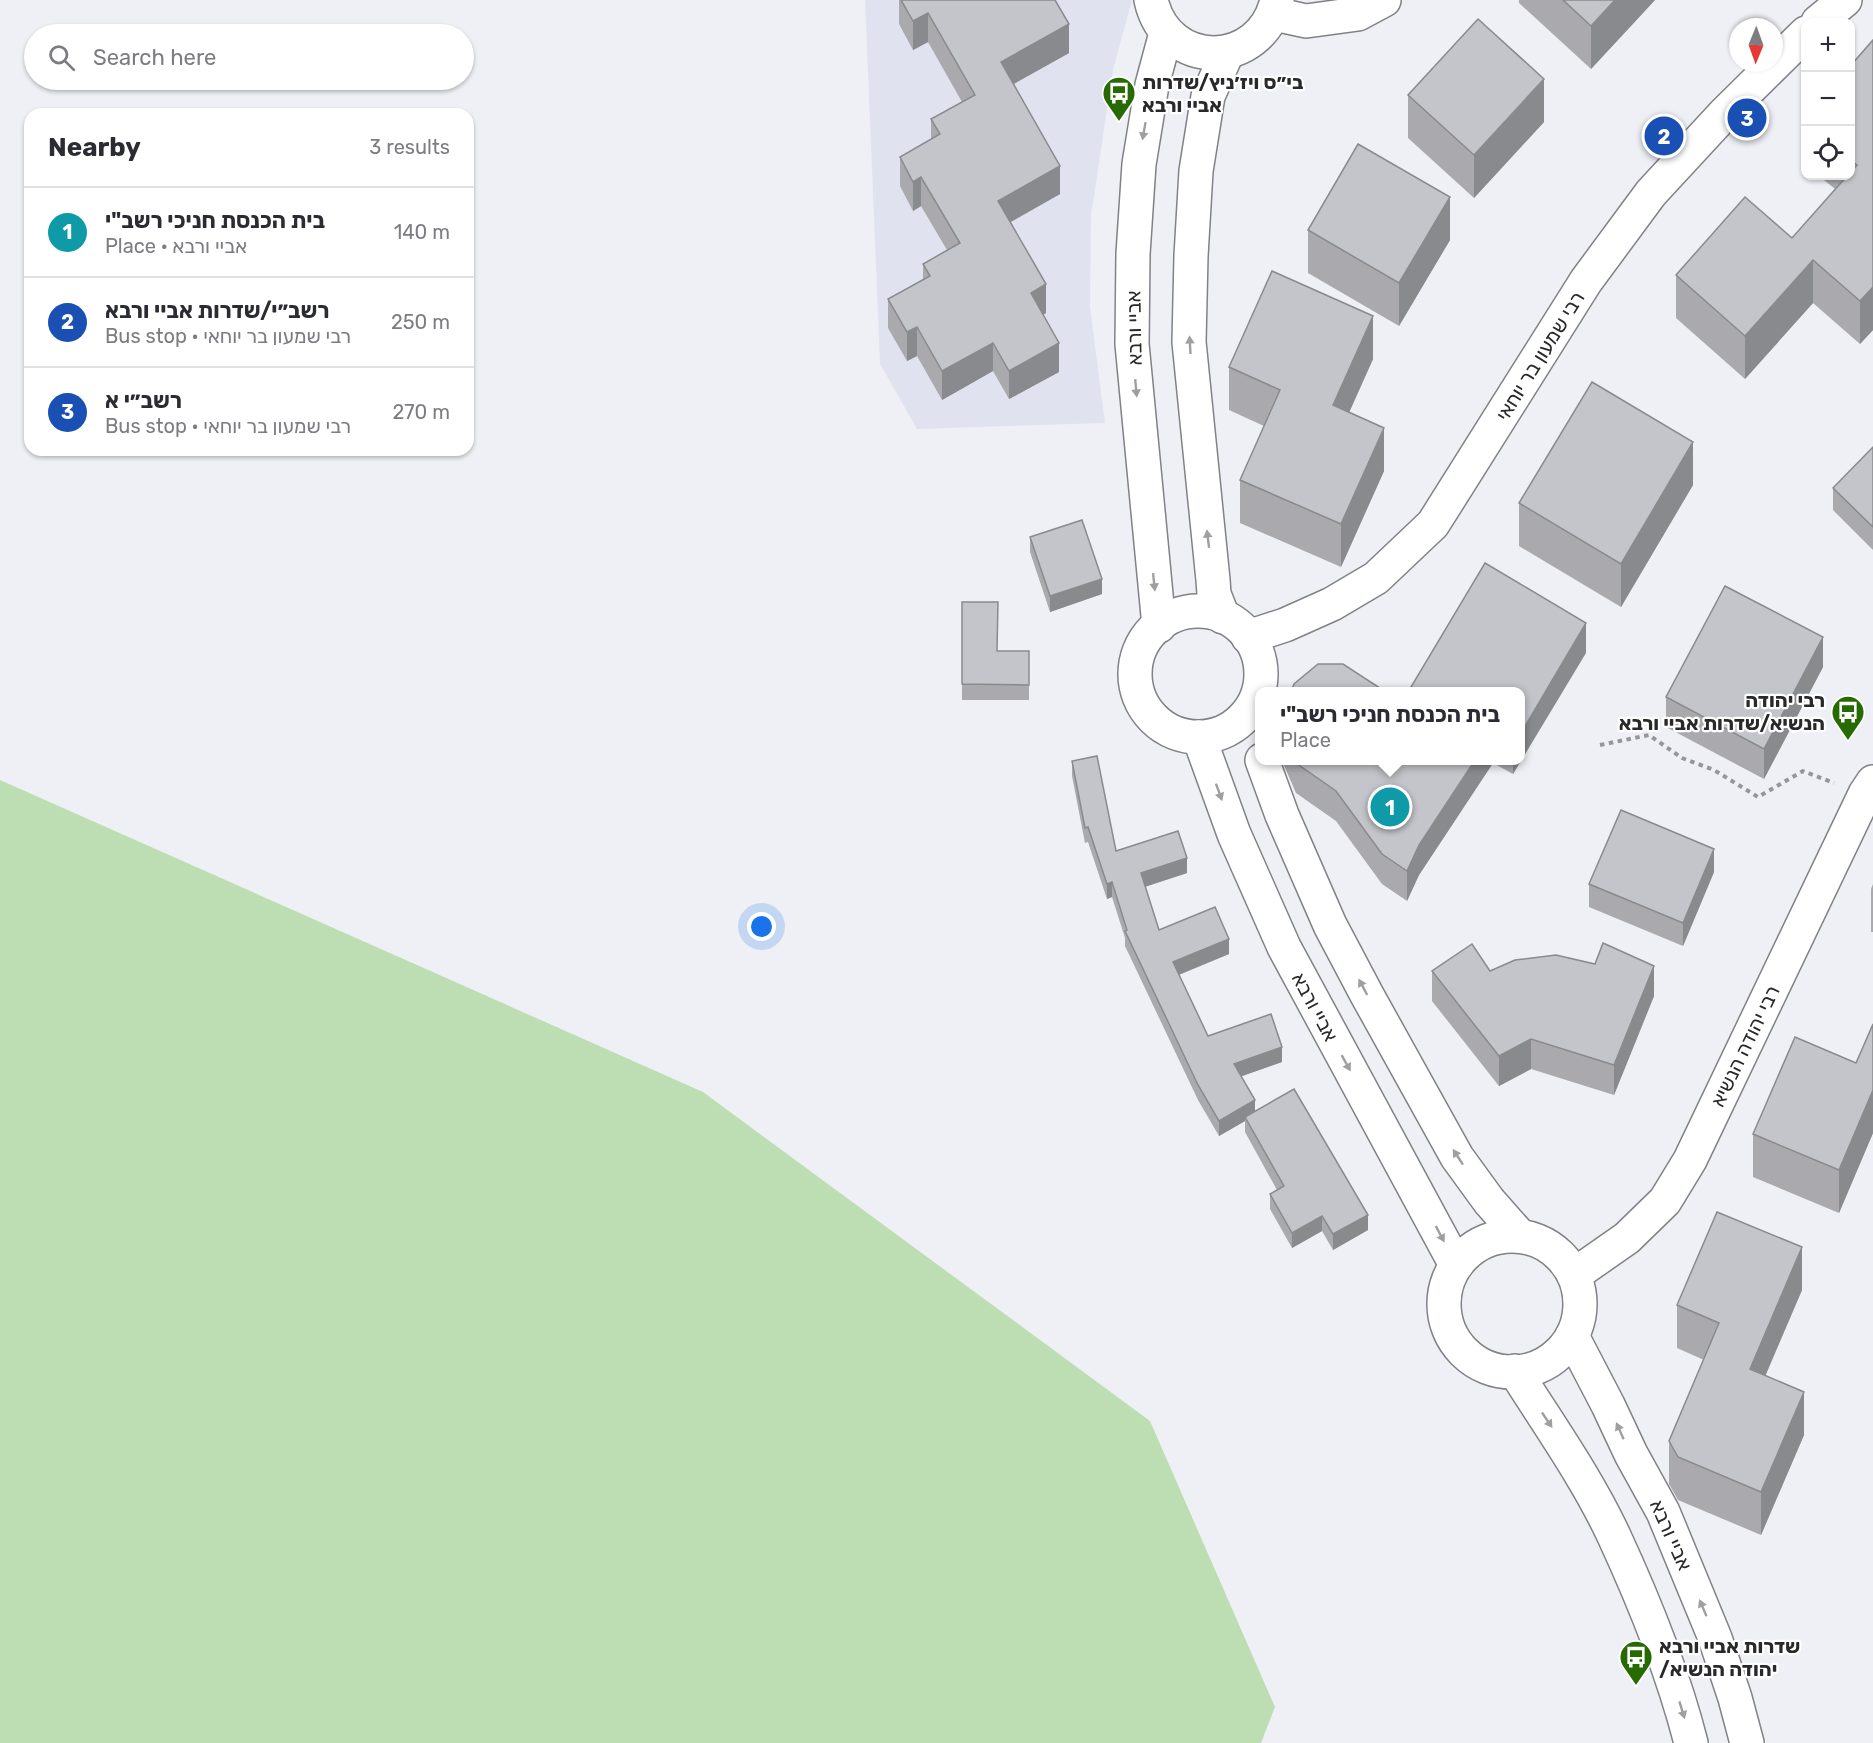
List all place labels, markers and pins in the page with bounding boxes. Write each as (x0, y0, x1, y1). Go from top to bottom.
place label: בי״ס ויז׳ניץ/שדרות אביי ורבא (1142, 70, 1303, 117)
bus stop icon: בי״ס ויז׳ניץ/שדרות אביי ורבא (1101, 75, 1137, 122)
pin: 3 (1728, 96, 1766, 140)
pin: 2 (1644, 114, 1684, 158)
place label: רבי יהודה הנשיא/שדרות אביי ורבא (1619, 688, 1825, 735)
bus stop icon: רבי יהודה הנשיא/שדרות אביי ורבא (1830, 694, 1866, 741)
pin: 1 (1370, 784, 1410, 830)
place label: שדרות אביי ורבא /יהודה הנשיא (1659, 1634, 1800, 1681)
bus stop icon: שדרות אביי ורבא /יהודה הנשיא (1618, 1639, 1654, 1686)

